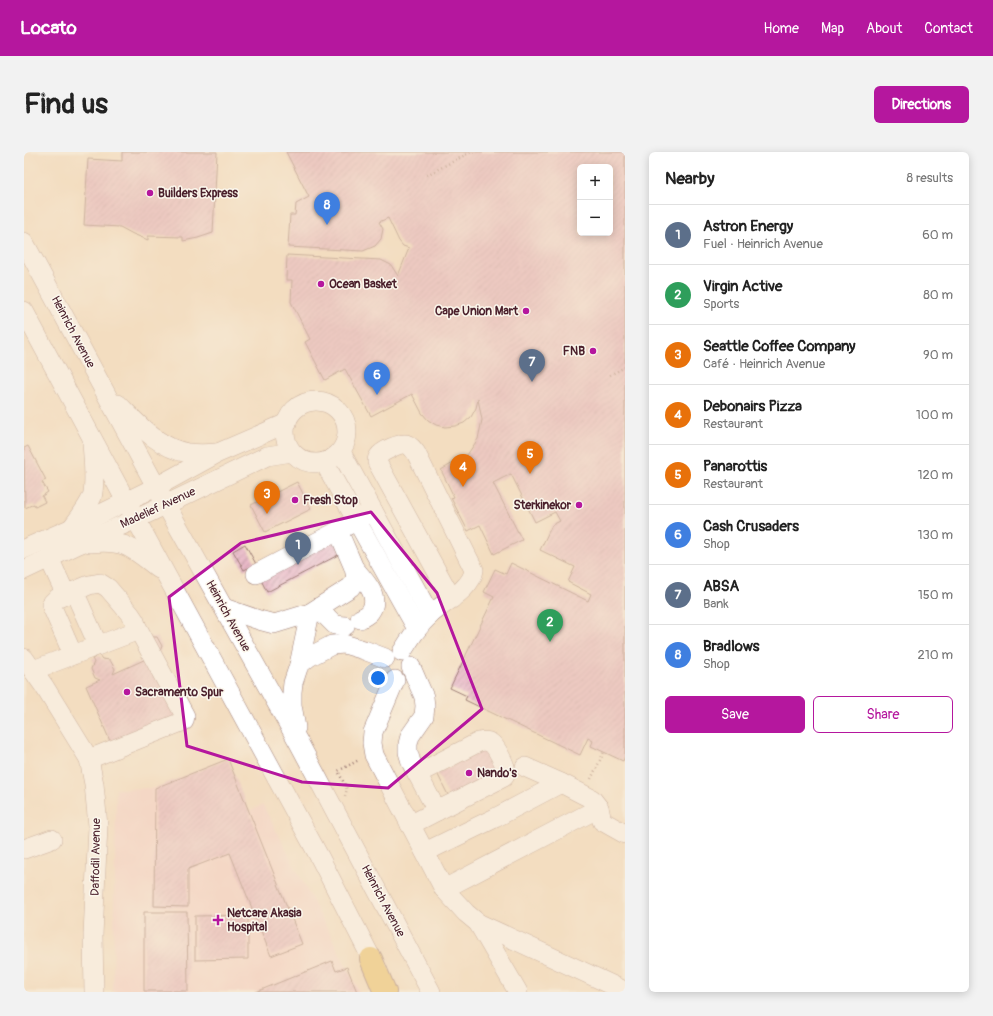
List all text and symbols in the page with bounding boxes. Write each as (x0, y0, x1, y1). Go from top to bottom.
text: Locato (20, 16, 77, 40)
text: Home (764, 20, 799, 37)
text: Map (821, 20, 844, 37)
text: About (866, 20, 902, 37)
text: Contact (924, 20, 973, 37)
button: Directions (874, 86, 969, 123)
text: Find us (24, 87, 108, 122)
map controls (577, 164, 613, 236)
button: + (577, 164, 613, 200)
text: Nearby (665, 168, 714, 189)
text: 8 results (907, 170, 953, 186)
place label: Builders Express (158, 186, 239, 201)
marker: Builders Express (145, 188, 155, 198)
pin: 8 (314, 192, 340, 225)
button: − (577, 200, 613, 236)
text: Astron Energy (703, 217, 793, 236)
text: 1 (675, 227, 681, 243)
text: 60 m (922, 227, 953, 243)
text: Fuel · Heinrich Avenue (703, 236, 823, 252)
place label: Ocean Basket (329, 277, 398, 292)
text: Virgin Active (703, 277, 783, 296)
marker: Ocean Basket (316, 279, 326, 289)
text: 2 (674, 287, 682, 303)
text: 80 m (923, 287, 953, 303)
street label: Heinrich Avenue (48, 293, 98, 371)
text: Sports (703, 296, 739, 312)
place label: Cape Union Mart (435, 304, 519, 319)
marker: Cape Union Mart (521, 306, 531, 316)
text: Seattle Coffee Company (703, 337, 856, 356)
place label: FNB (563, 344, 585, 359)
marker: FNB (588, 346, 598, 356)
text: 3 (674, 347, 682, 363)
text: 90 m (923, 347, 953, 363)
pin: 7 (519, 349, 545, 382)
text: Café · Heinrich Avenue (703, 356, 825, 372)
pin: 6 (364, 362, 390, 395)
text: Debonairs Pizza (703, 397, 802, 416)
text: 4 (674, 407, 682, 423)
text: 100 m (916, 407, 953, 423)
text: Restaurant (703, 416, 763, 432)
pin: 5 (517, 441, 543, 474)
pin: 4 (450, 454, 476, 487)
text: Panarottis (703, 457, 767, 476)
text: 5 (674, 467, 682, 483)
text: 120 m (917, 467, 953, 483)
text: Restaurant (703, 476, 763, 492)
pin: 3 (254, 481, 280, 514)
street label: Madelief Avenue (118, 484, 198, 532)
place label: Fresh Stop (303, 493, 358, 508)
marker: Fresh Stop (290, 495, 300, 505)
place label: Sterkinekor (514, 498, 572, 513)
marker: Sterkinekor (574, 500, 584, 510)
text: Cash Crusaders (703, 517, 799, 536)
text: 6 (674, 527, 682, 543)
text: 130 m (917, 527, 953, 543)
pin: 1 (285, 532, 311, 565)
text: Shop (703, 536, 730, 552)
text: ABSA (703, 577, 739, 596)
street label: Heinrich Avenue (202, 578, 254, 654)
text: 7 (675, 587, 681, 603)
text: 150 m (918, 587, 953, 603)
text: Bank (703, 596, 729, 612)
pin: 2 (537, 609, 563, 642)
text: Bradlows (703, 637, 759, 656)
text: 8 (675, 647, 681, 663)
text: 210 m (917, 647, 953, 663)
text: Shop (703, 656, 730, 672)
your location (368, 668, 388, 688)
place label: Sacramento Spur (135, 685, 224, 700)
marker: Sacramento Spur (122, 687, 132, 697)
button: Save (665, 696, 805, 733)
button: Share (813, 696, 953, 733)
place label: Nando's (477, 766, 518, 781)
marker: Nando's (464, 768, 474, 778)
street label: Daffodil Avenue (88, 818, 104, 896)
street label: Heinrich Avenue (358, 862, 408, 940)
place label: Netcare Akasia Hospital (227, 906, 302, 935)
marker: Netcare Akasia Hospital (212, 914, 224, 926)

